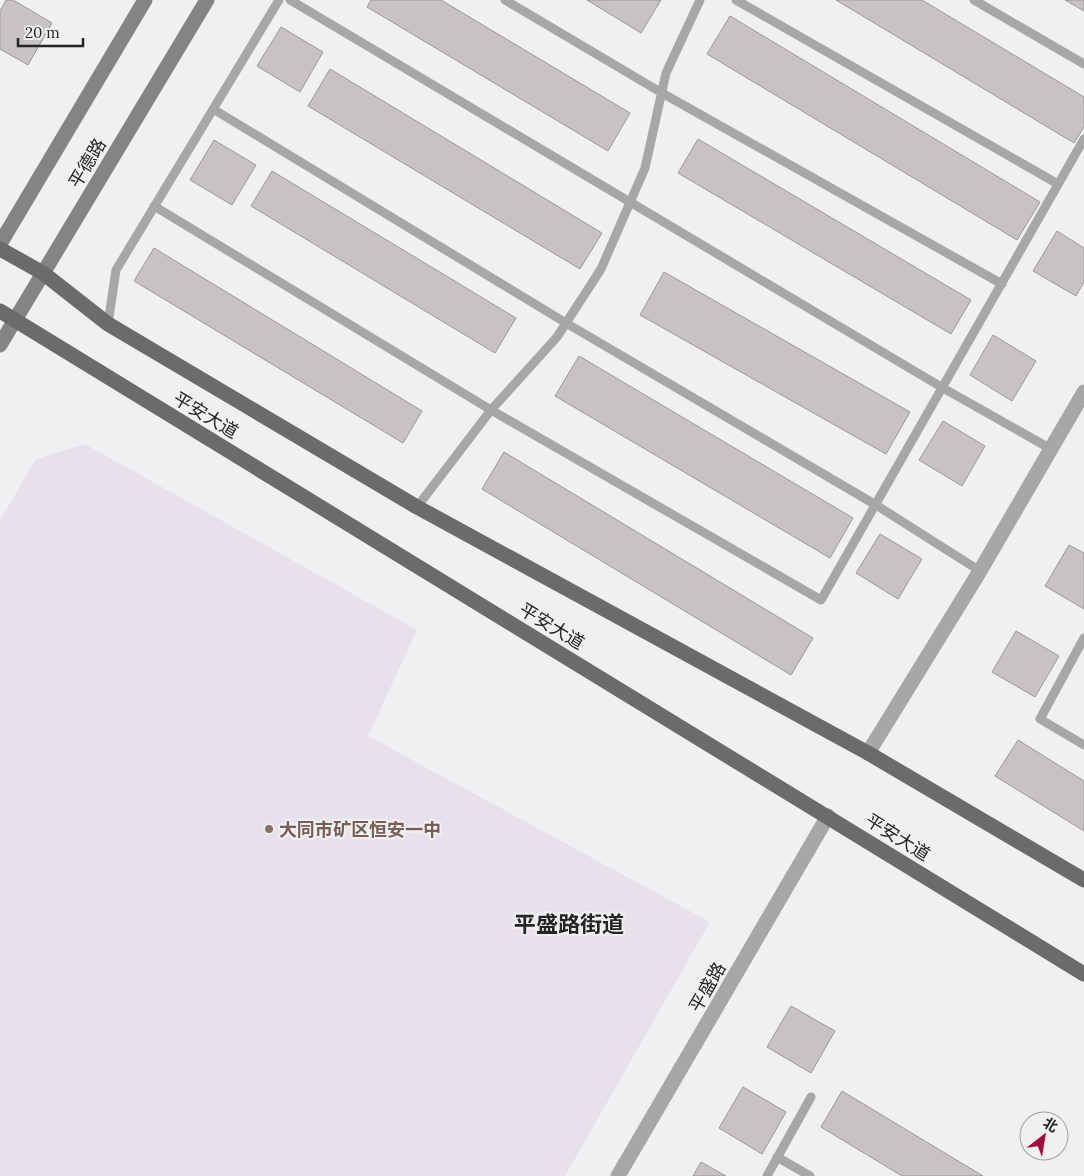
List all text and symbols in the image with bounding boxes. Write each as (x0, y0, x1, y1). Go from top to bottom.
scale bar (18, 15, 82, 47)
text: 20 m (25, 23, 60, 42)
street label: 平德路 (63, 134, 111, 192)
street label: 平安大道 (169, 387, 243, 443)
street label: 平安大道 (515, 598, 589, 654)
street label: 平安大道 (861, 808, 935, 866)
place label: 大同市矿区恒安一中 (279, 818, 441, 841)
marker: 大同市矿区恒安一中 (263, 823, 275, 835)
district label: 平盛路街道 (514, 910, 624, 938)
street label: 平盛路 (684, 958, 730, 1016)
north arrow (1019, 1111, 1069, 1161)
text: 北 (1040, 1114, 1061, 1136)

